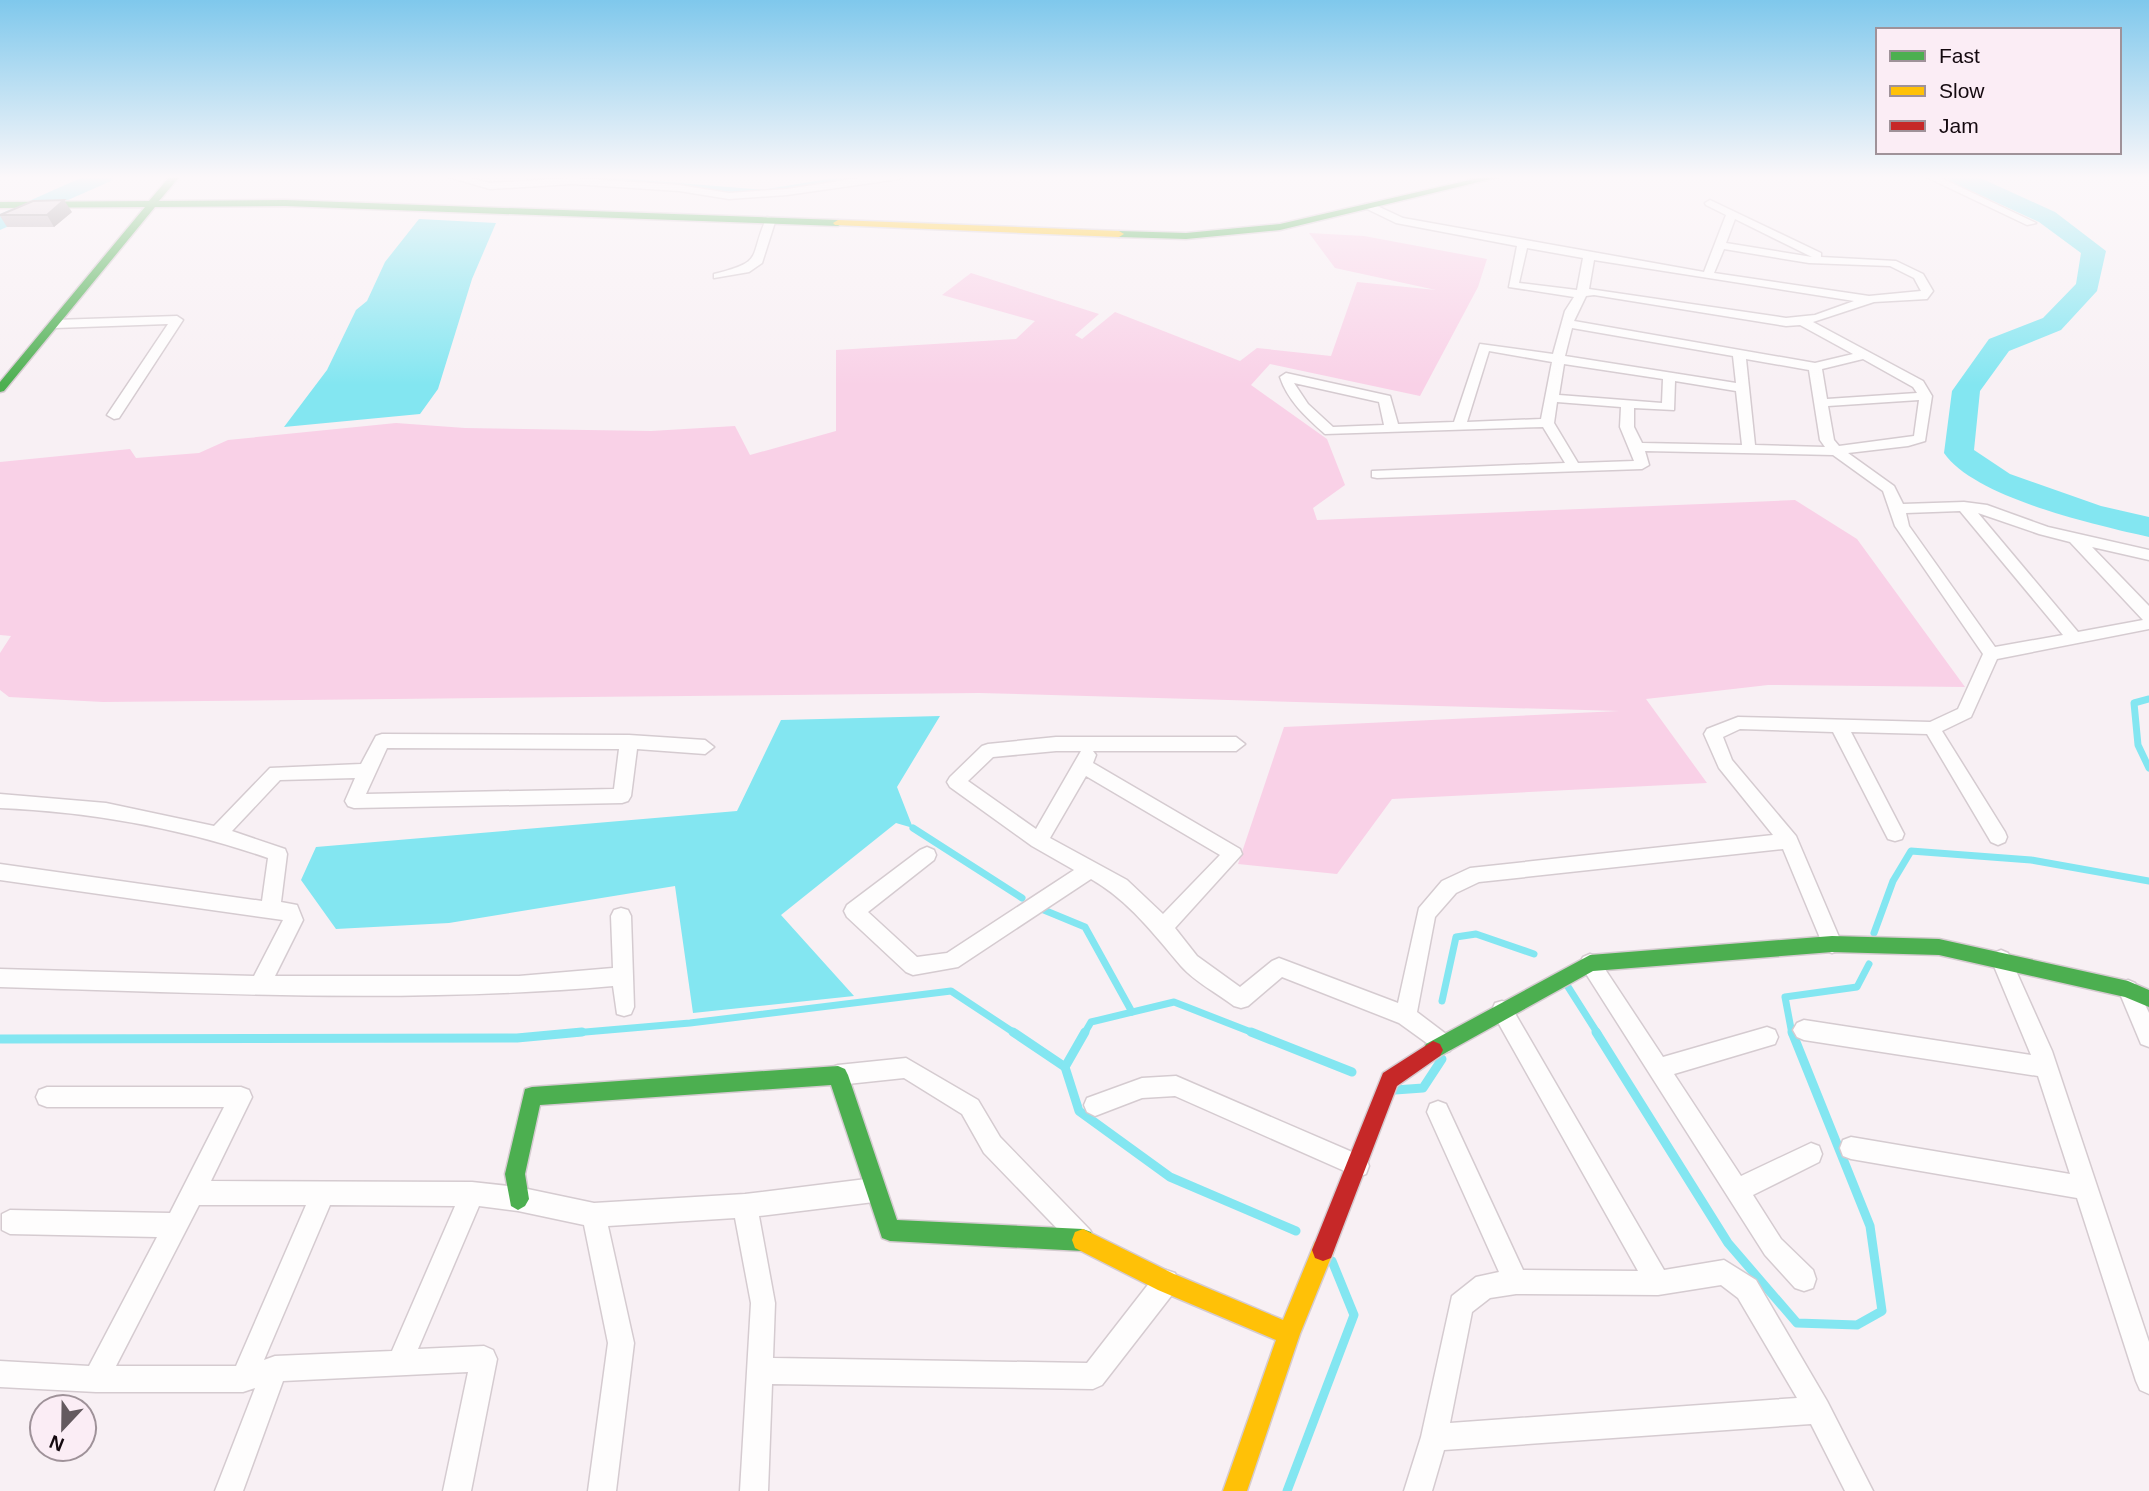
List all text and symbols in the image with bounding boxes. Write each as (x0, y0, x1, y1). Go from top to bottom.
legend (1876, 28, 2121, 154)
text: Fast (1939, 44, 1980, 67)
text: Slow (1939, 79, 1985, 102)
text: Jam (1939, 114, 1979, 137)
north arrow (28, 1393, 98, 1463)
text: N (47, 1431, 67, 1456)

